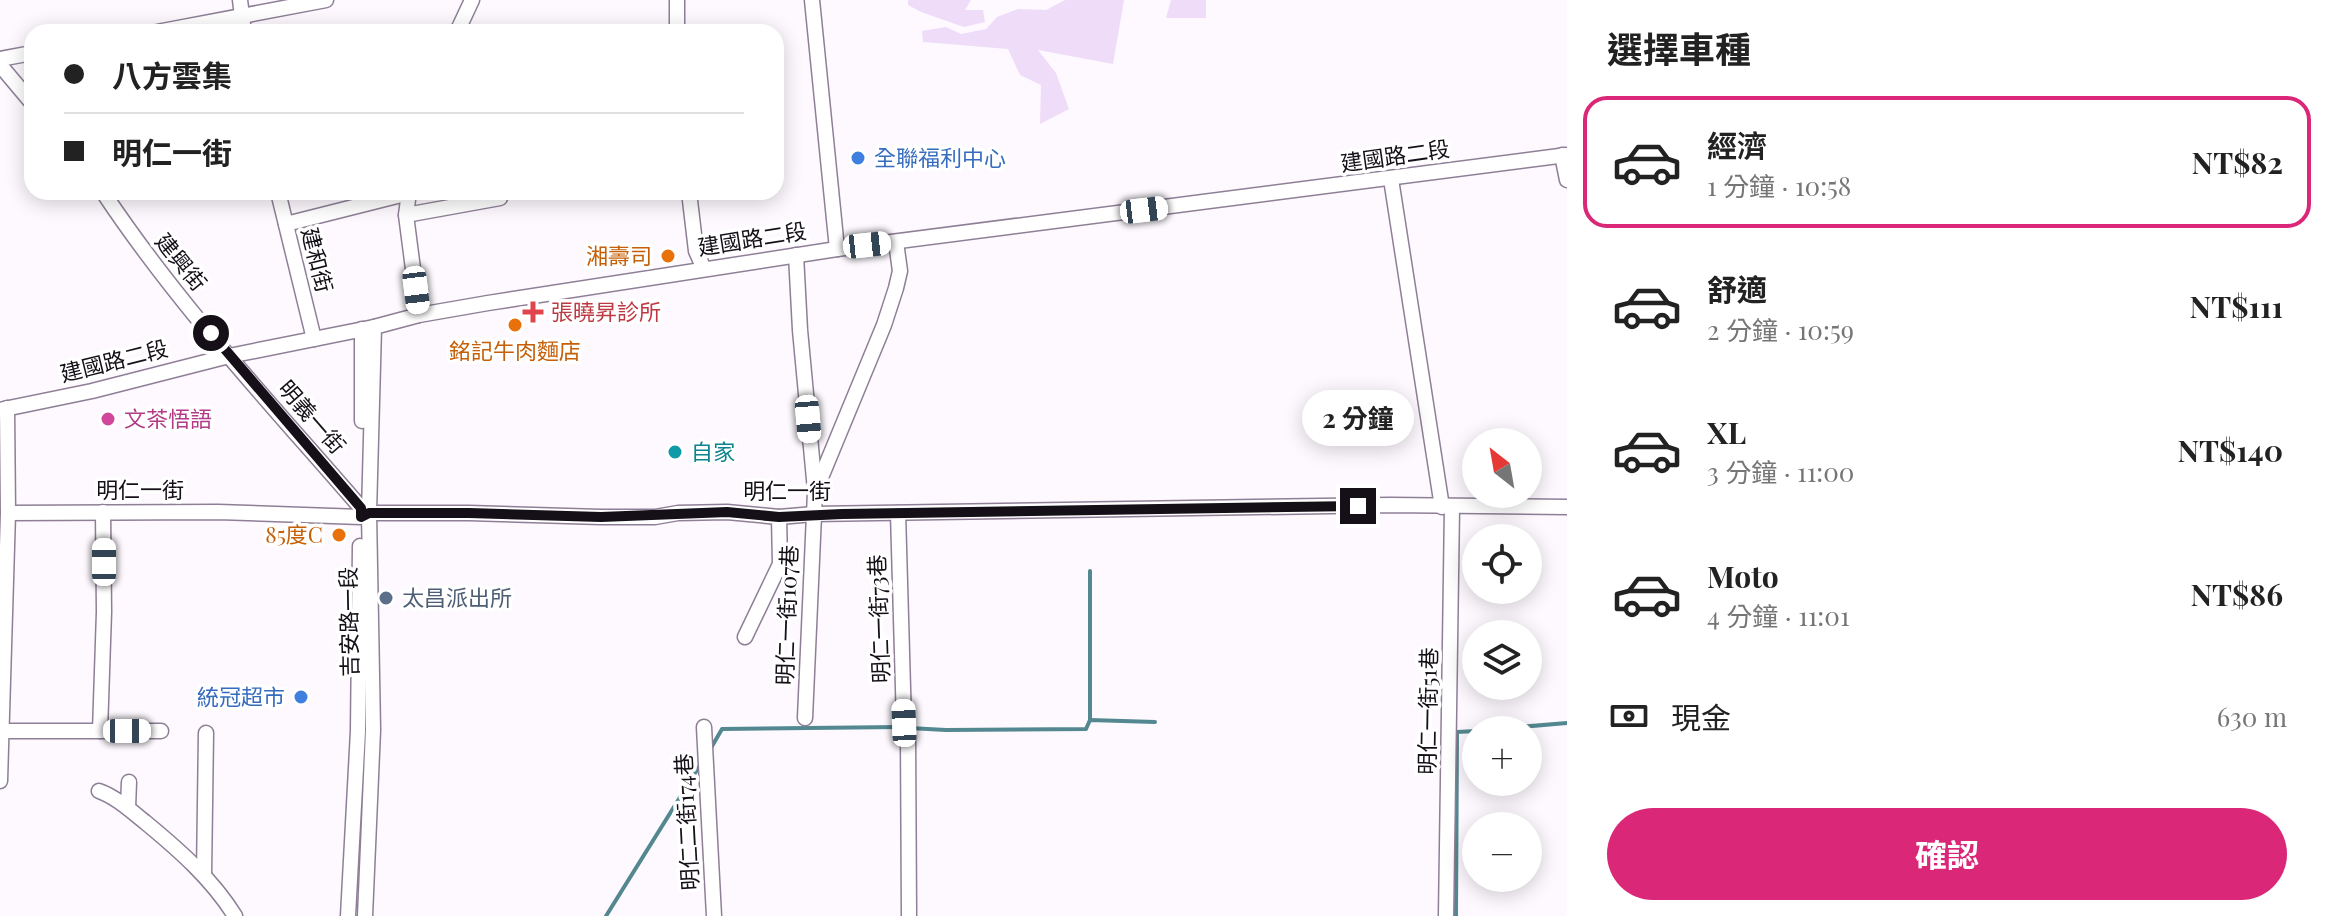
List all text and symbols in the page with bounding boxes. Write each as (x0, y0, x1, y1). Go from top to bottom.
text: 選擇車種 (1607, 24, 1751, 72)
text: 八方雲集 (112, 55, 232, 95)
text: 經濟 (1707, 125, 1767, 165)
icon: car (1611, 126, 1683, 198)
text: 明仁一街 (112, 132, 232, 172)
street label: 建國路二段 (1338, 133, 1451, 178)
place label: 全聯福利中心 (874, 142, 1006, 172)
text: NT$82 (2192, 142, 2283, 182)
marker: 全聯福利中心 (849, 149, 867, 167)
text: 1 分鐘 · 10:58 (1707, 168, 1851, 203)
car (1119, 195, 1169, 225)
street label: 建國路二段 (695, 215, 809, 261)
street label: 建和街 (295, 224, 341, 295)
street label: 建興街 (149, 226, 214, 296)
car (842, 231, 892, 259)
place label: 湘壽司 (586, 240, 652, 270)
marker: 湘壽司 (659, 247, 677, 265)
car (401, 265, 431, 315)
text: 舒適 (1707, 269, 1767, 309)
icon: car (1611, 270, 1683, 342)
text: NT$111 (2190, 286, 2283, 326)
place label: 張曉昇診所 (551, 296, 661, 326)
marker: 張曉昇診所 (522, 301, 544, 323)
text: 2 分鐘 · 10:59 (1707, 312, 1854, 347)
route start (193, 315, 229, 351)
marker: 銘記牛肉麵店 (506, 316, 524, 334)
street label: 建國路二段 (57, 332, 171, 388)
place label: 銘記牛肉麵店 (449, 335, 581, 365)
street label: 明義一街 (273, 373, 353, 459)
callout: 2 分鐘 (1302, 390, 1414, 446)
car (794, 394, 822, 444)
text: 2 分鐘 (1322, 400, 1394, 435)
place label: 文茶悟語 (124, 403, 212, 433)
marker: 文茶悟語 (99, 410, 117, 428)
text: XL (1707, 412, 1746, 452)
icon: car (1611, 414, 1683, 486)
north arrow (1462, 428, 1542, 508)
map controls (1462, 428, 1542, 892)
text: NT$140 (2177, 430, 2283, 470)
place label: 自家 (691, 436, 735, 466)
marker: 自家 (666, 443, 684, 461)
text: 3 分鐘 · 11:00 (1707, 454, 1854, 489)
street label: 明仁一街 (96, 474, 184, 504)
street label: 明仁一街 (743, 475, 831, 505)
route end (1340, 488, 1376, 524)
place label: 85度C (265, 519, 323, 549)
button: locate (1462, 524, 1542, 604)
marker: 85度C (330, 526, 348, 544)
car (92, 538, 116, 586)
street label: 明仁一街107巷 (769, 544, 803, 686)
street label: 明仁一街73巷 (861, 554, 895, 684)
text: Moto (1707, 556, 1779, 596)
icon: car (1611, 558, 1683, 630)
street label: 吉安路一段 (332, 567, 364, 677)
text: NT$86 (2190, 574, 2283, 614)
place label: 太昌派出所 (402, 582, 512, 612)
marker: 太昌派出所 (377, 589, 395, 607)
text: 4 分鐘 · 11:01 (1707, 598, 1850, 633)
button: layers (1462, 620, 1542, 700)
street label: 明仁一街51巷 (1411, 647, 1443, 775)
place label: 統冠超市 (197, 681, 285, 711)
marker: 統冠超市 (292, 688, 310, 706)
icon: cash (1607, 694, 1651, 738)
text: 現金 (1671, 697, 1731, 737)
car (891, 699, 917, 747)
text: 630 m (2217, 699, 2287, 734)
button: + (1462, 716, 1542, 796)
car (103, 719, 151, 743)
street label: 明仁二街174巷 (667, 753, 705, 891)
button: 確認 (1607, 808, 2287, 900)
button: − (1462, 812, 1542, 892)

